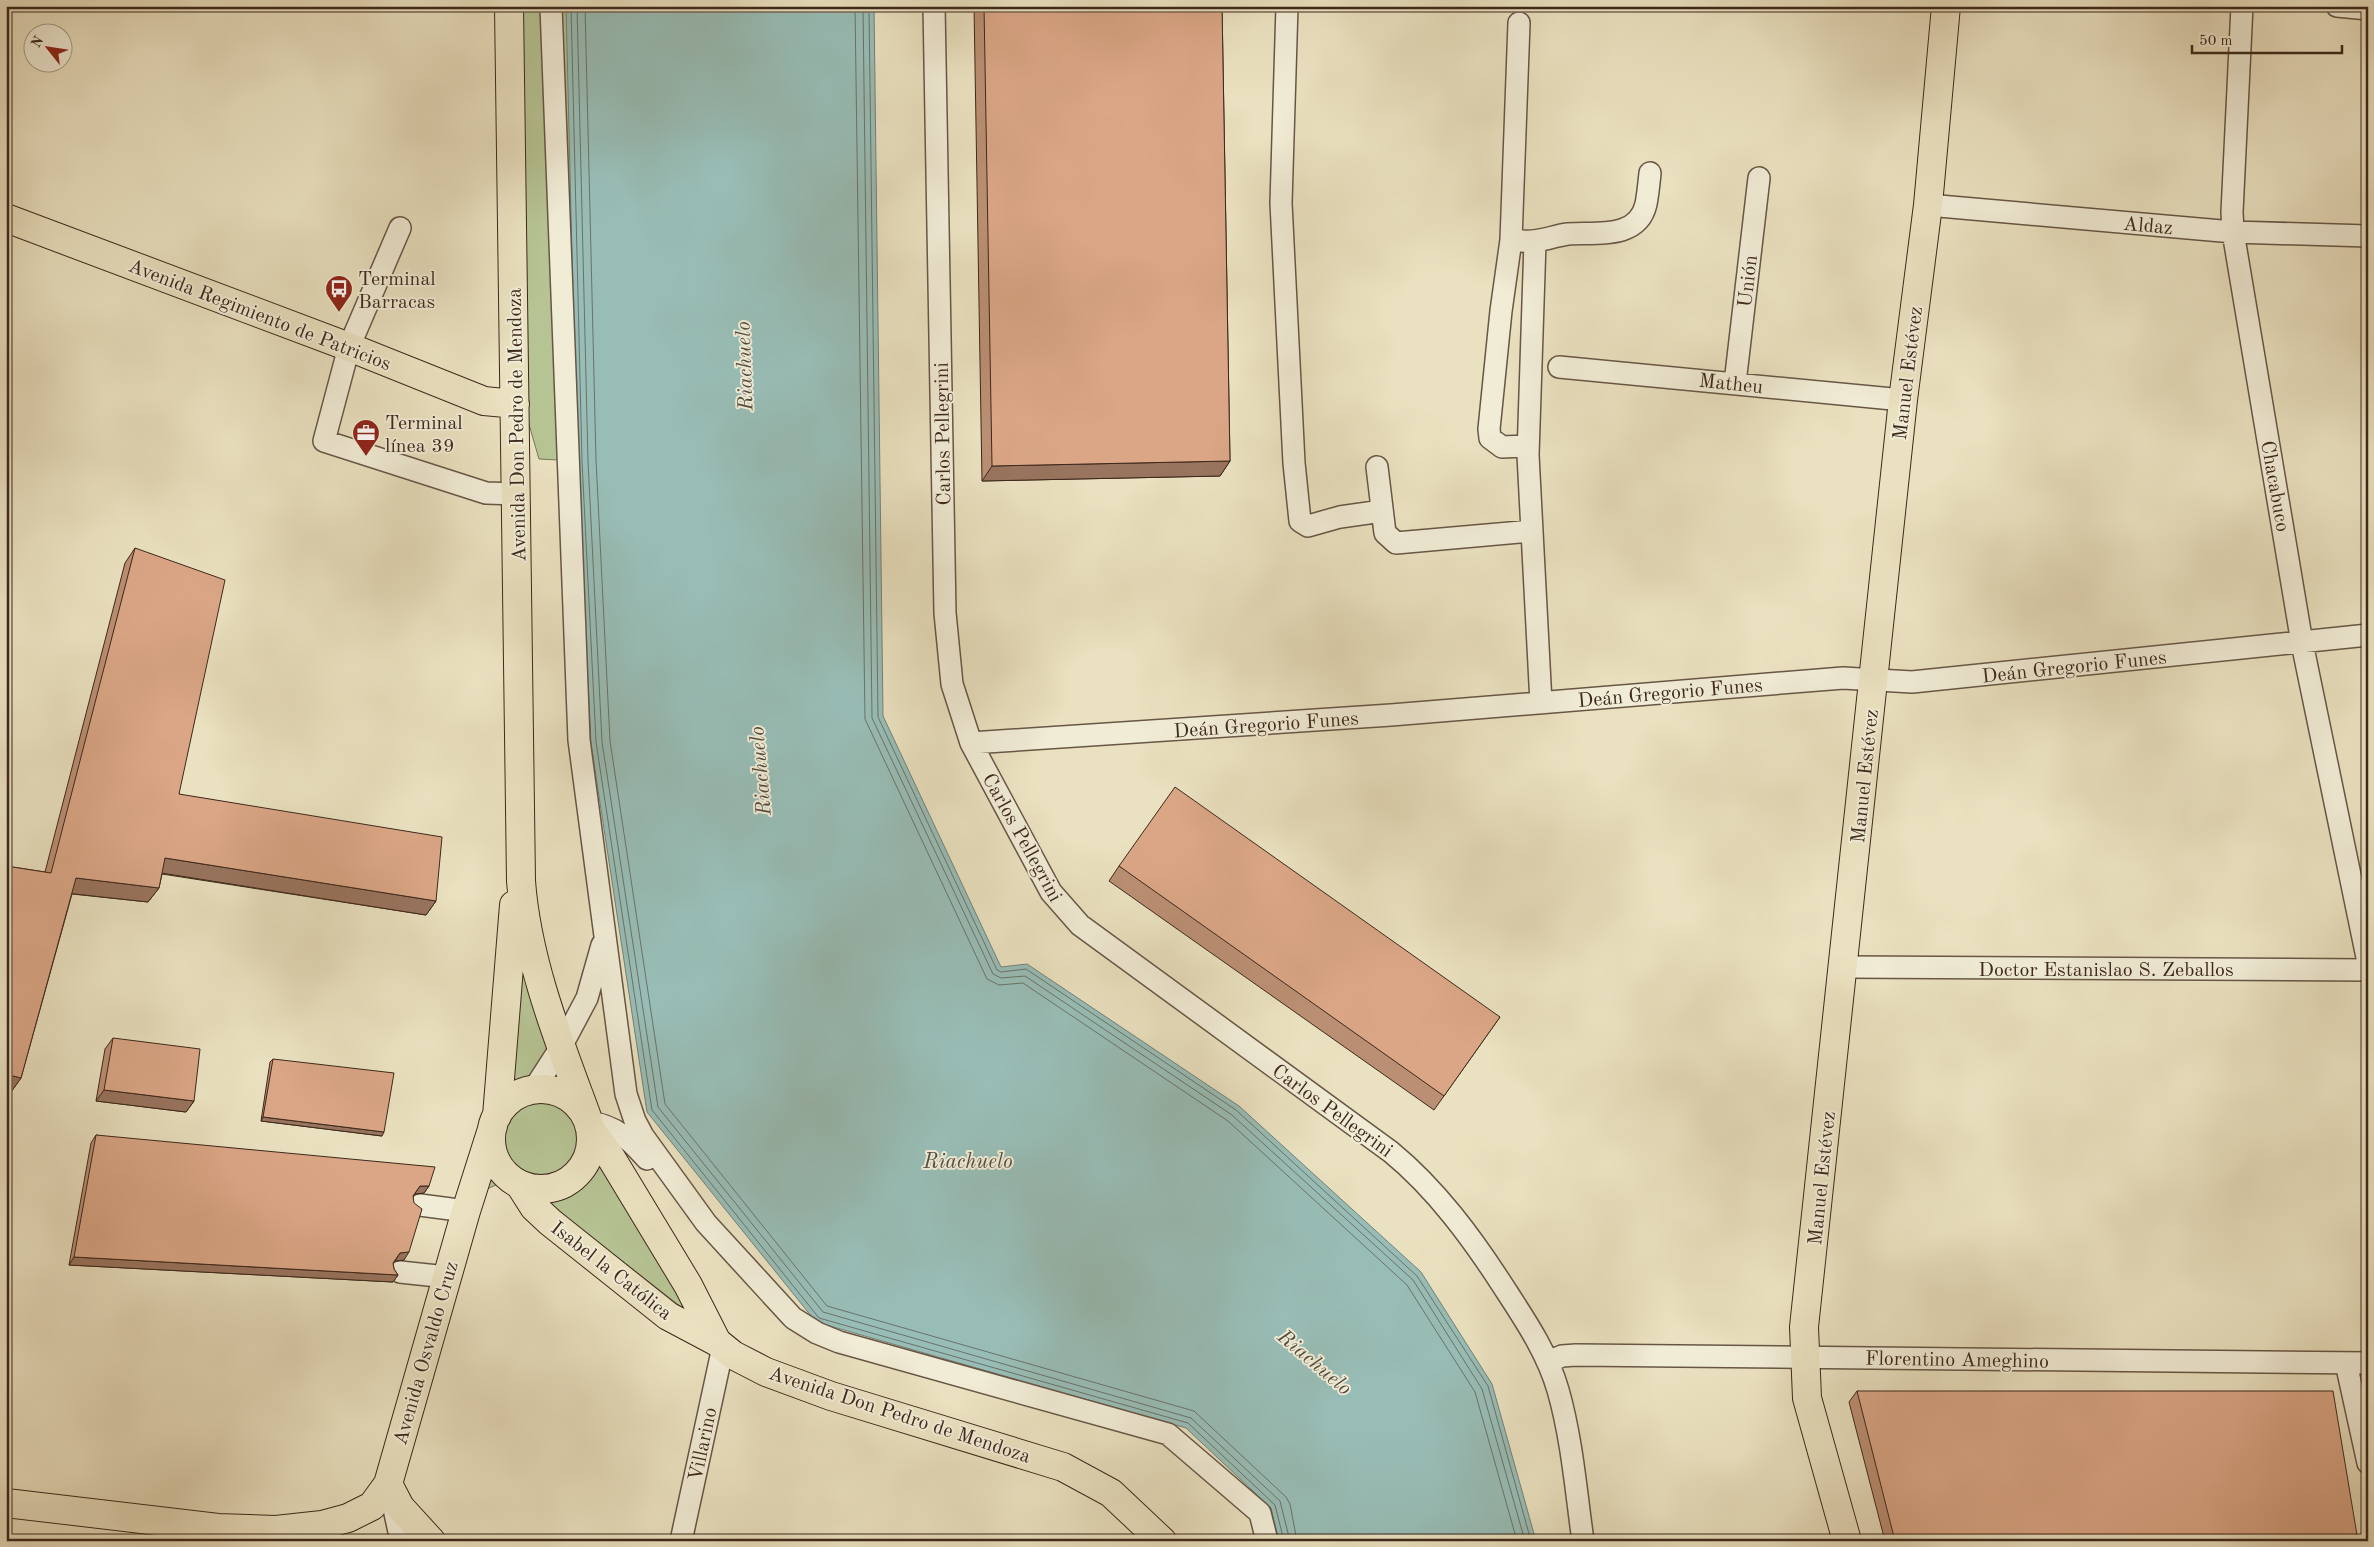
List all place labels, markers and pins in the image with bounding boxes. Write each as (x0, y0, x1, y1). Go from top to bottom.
place label: Terminal Barracas (358, 270, 436, 313)
bus stop icon: Terminal Barracas (324, 274, 354, 313)
place label: Terminal línea 39 (385, 414, 463, 457)
office icon: Terminal línea 39 (351, 418, 381, 457)

